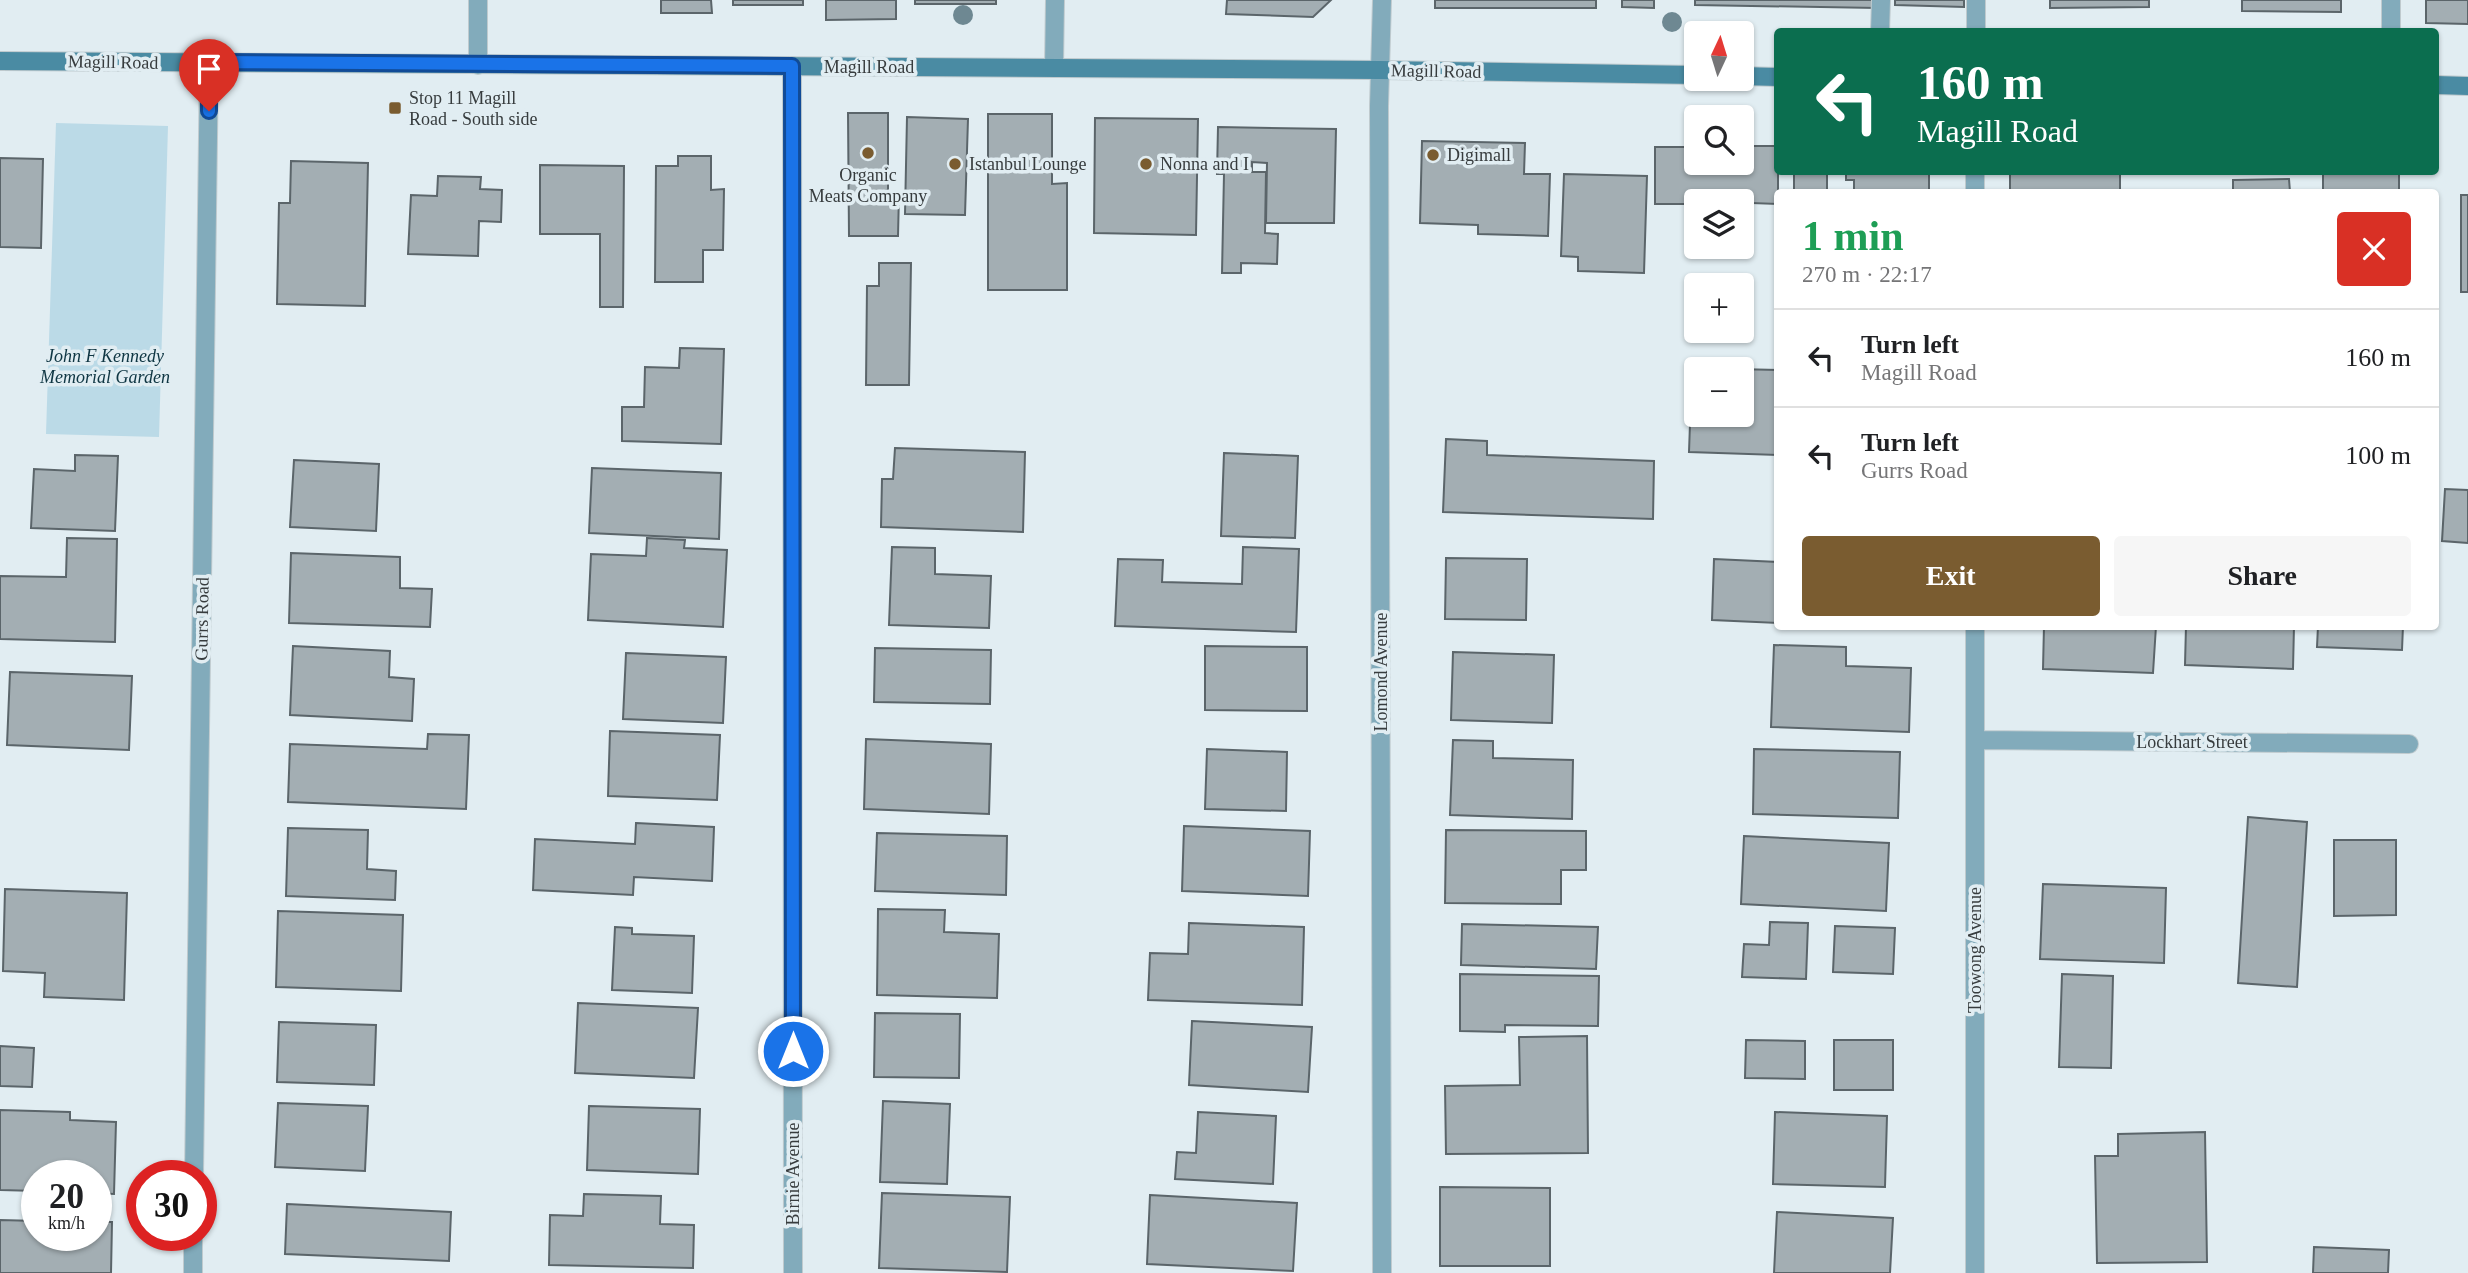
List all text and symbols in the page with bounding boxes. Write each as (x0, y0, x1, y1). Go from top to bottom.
north arrow (1684, 21, 1754, 91)
map controls (1684, 21, 1754, 427)
pin (179, 39, 239, 111)
icon: arrive (190, 50, 228, 88)
street label: Magill Road (68, 51, 158, 73)
text: 160 m (1917, 55, 2044, 110)
icon: left (1802, 56, 1893, 147)
street label: Magill Road (824, 57, 914, 77)
street label: Magill Road (1391, 60, 1481, 82)
place label: Stop 11 Magill Road - South side (409, 88, 538, 129)
marker: Stop 11 Magill Road - South side (387, 100, 403, 116)
button: search (1684, 105, 1754, 175)
text: Magill Road (1917, 113, 2078, 149)
marker: Organic Meats Company (860, 145, 876, 161)
place label: Digimall (1447, 145, 1511, 165)
marker: Digimall (1425, 147, 1441, 163)
place label: Istanbul Lounge (969, 154, 1086, 174)
place label: Nonna and I (1160, 154, 1249, 174)
marker: Istanbul Lounge (947, 156, 963, 172)
marker: Nonna and I (1138, 156, 1154, 172)
place label: Organic Meats Company (809, 165, 927, 206)
button: layers (1684, 189, 1754, 259)
button: close (2337, 212, 2411, 286)
text: 1 min (1802, 213, 1904, 259)
text: 270 m · 22:17 (1802, 262, 1932, 287)
button: + (1684, 273, 1754, 343)
text: Turn left (1861, 330, 1959, 359)
icon: left (1802, 339, 1840, 377)
text: 160 m (2345, 343, 2411, 372)
park label: John F Kennedy Memorial Garden (39, 346, 170, 387)
button: − (1684, 357, 1754, 427)
text: Magill Road (1861, 360, 1977, 385)
text: Turn left (1861, 428, 1959, 457)
icon: left (1802, 437, 1840, 475)
text: 100 m (2345, 441, 2411, 470)
text: Gurrs Road (1861, 458, 1968, 483)
button: Exit (1802, 536, 2100, 616)
button: Share (2114, 536, 2411, 616)
street label: Gurrs Road (191, 577, 213, 661)
street label: Lomond Avenue (1371, 612, 1391, 732)
street label: Lockhart Street (2136, 732, 2248, 752)
street label: Toowong Avenue (1965, 887, 1985, 1013)
position arrow (756, 1014, 830, 1088)
street label: Birnie Avenue (783, 1122, 803, 1226)
speed limit sign: 30 (126, 1160, 217, 1251)
text: 20 (49, 1177, 84, 1216)
text: km/h (48, 1213, 85, 1233)

